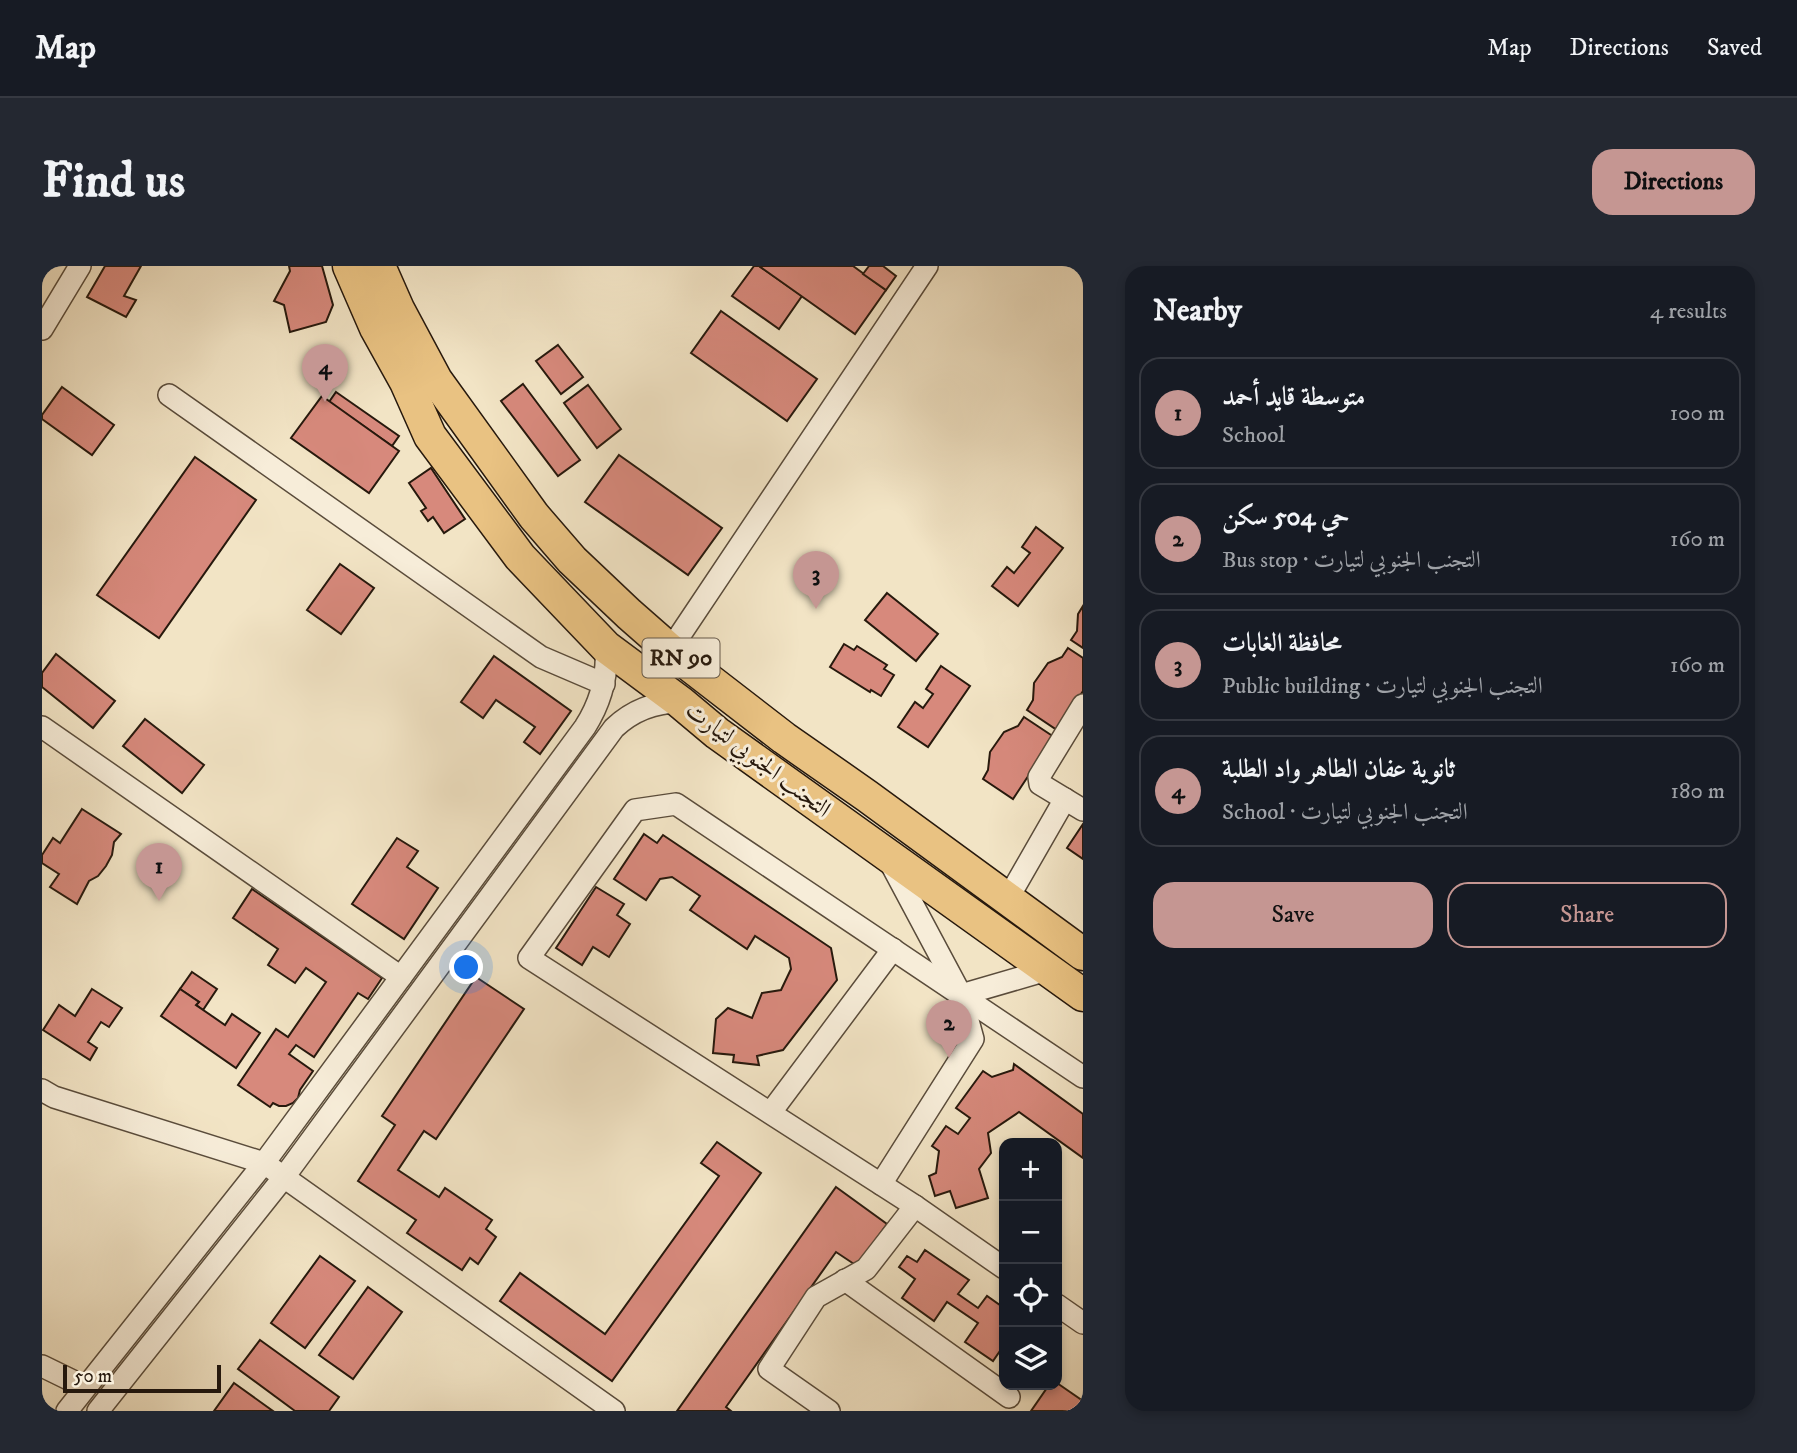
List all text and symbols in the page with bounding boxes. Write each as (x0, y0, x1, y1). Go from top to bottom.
text: Map (35, 28, 96, 69)
text: Map (1487, 33, 1532, 63)
text: Directions (1570, 33, 1669, 63)
text: Saved (1707, 33, 1762, 63)
button: Directions (1592, 149, 1755, 215)
text: Find us (42, 151, 185, 213)
text: Nearby (1153, 293, 1242, 330)
text: 4 results (1650, 297, 1727, 326)
pin: 4 (302, 344, 348, 402)
text: متوسطة قايد أحمد (1222, 381, 1365, 414)
text: 1 (1174, 399, 1182, 428)
text: 100 m (1670, 399, 1725, 428)
text: School (1222, 421, 1285, 450)
text: حي 504 سكن (1222, 501, 1349, 534)
text: 2 (1172, 525, 1184, 554)
text: 160 m (1670, 525, 1725, 554)
text: Bus stop · التجنب الجنوبي لتيارت (1222, 546, 1481, 575)
pin: 3 (793, 551, 839, 609)
text: محافظة الغابات (1222, 627, 1342, 660)
road number: RN 90 (642, 638, 720, 678)
text: 3 (1174, 651, 1182, 680)
text: 160 m (1670, 651, 1725, 680)
text: Public building · التجنب الجنوبي لتيارت (1222, 672, 1543, 701)
street label: التجنب الجنوبي لتيارت (677, 695, 837, 827)
text: ثانوية عفان الطاهر واد الطلبة (1222, 753, 1455, 786)
text: 4 (1171, 777, 1185, 806)
text: 180 m (1670, 777, 1725, 806)
text: School · التجنب الجنوبي لتيارت (1222, 798, 1468, 827)
pin: 1 (136, 843, 182, 901)
button: Save (1153, 882, 1433, 948)
button: Share (1447, 882, 1727, 948)
your location (449, 950, 483, 984)
pin: 2 (926, 1000, 972, 1058)
map controls (999, 1138, 1062, 1390)
button: + (999, 1138, 1062, 1201)
button: − (999, 1201, 1062, 1264)
button: locate (999, 1264, 1062, 1327)
button: layers (999, 1327, 1062, 1390)
scale bar (63, 1362, 220, 1394)
text: 50 m (74, 1365, 112, 1388)

